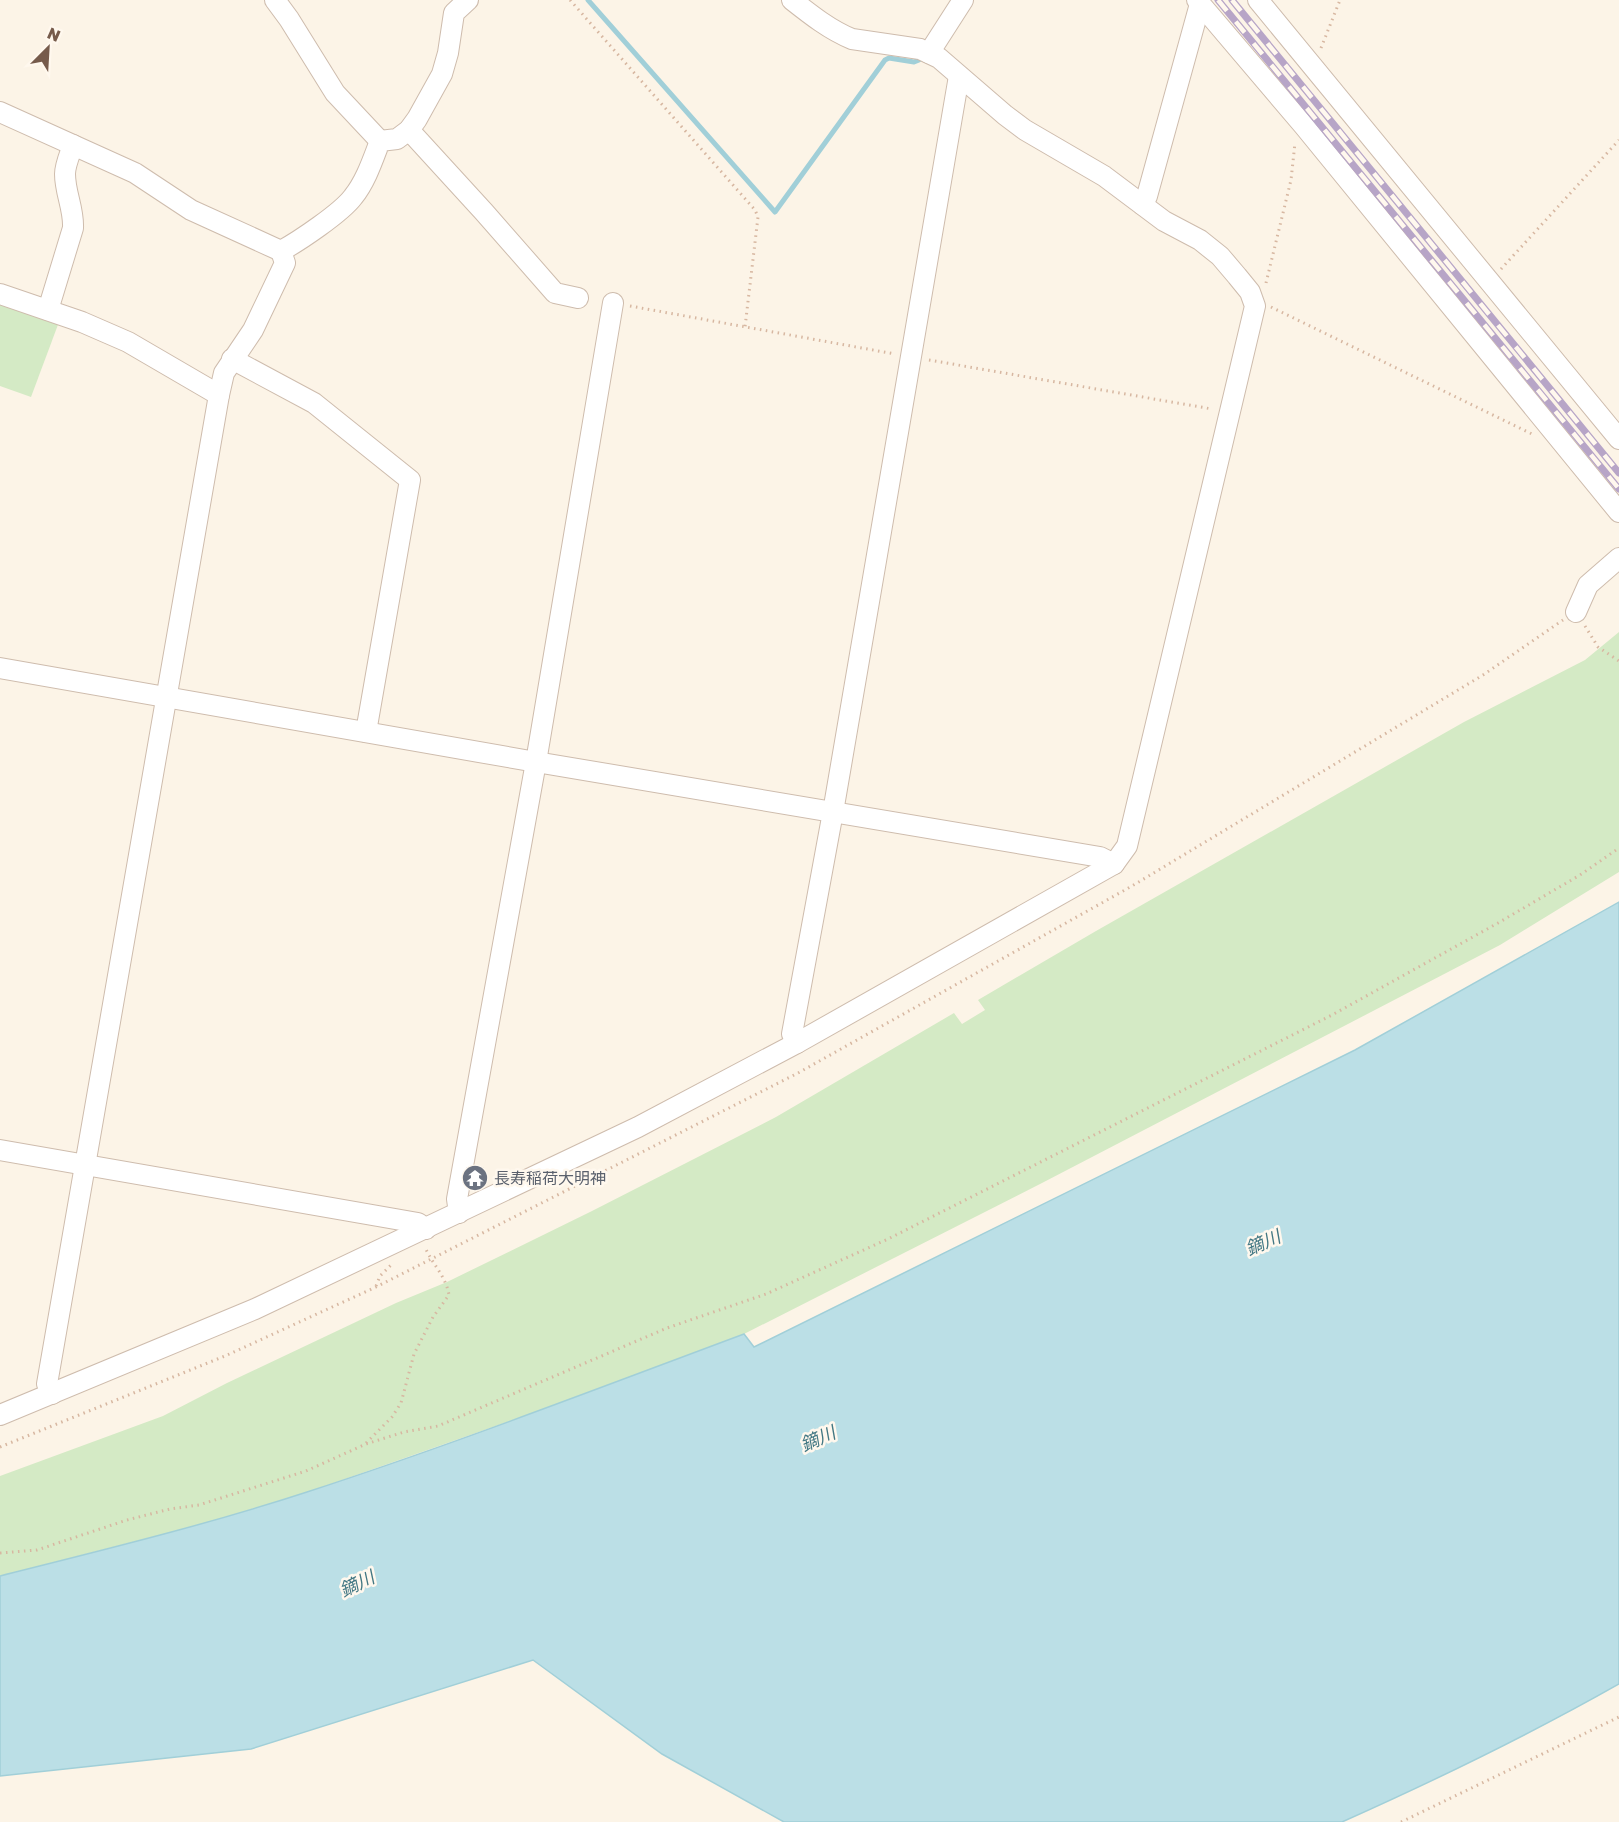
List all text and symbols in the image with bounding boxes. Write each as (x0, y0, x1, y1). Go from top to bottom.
north arrow (18, 18, 78, 78)
text: N (44, 23, 64, 46)
temple icon: 長寿稲荷大明神 (460, 1163, 490, 1193)
place label: 長寿稲荷大明神 (494, 1168, 606, 1188)
water label: 鏑川 (1242, 1224, 1285, 1259)
water label: 鏑川 (797, 1420, 840, 1455)
water label: 鏑川 (336, 1564, 379, 1601)

